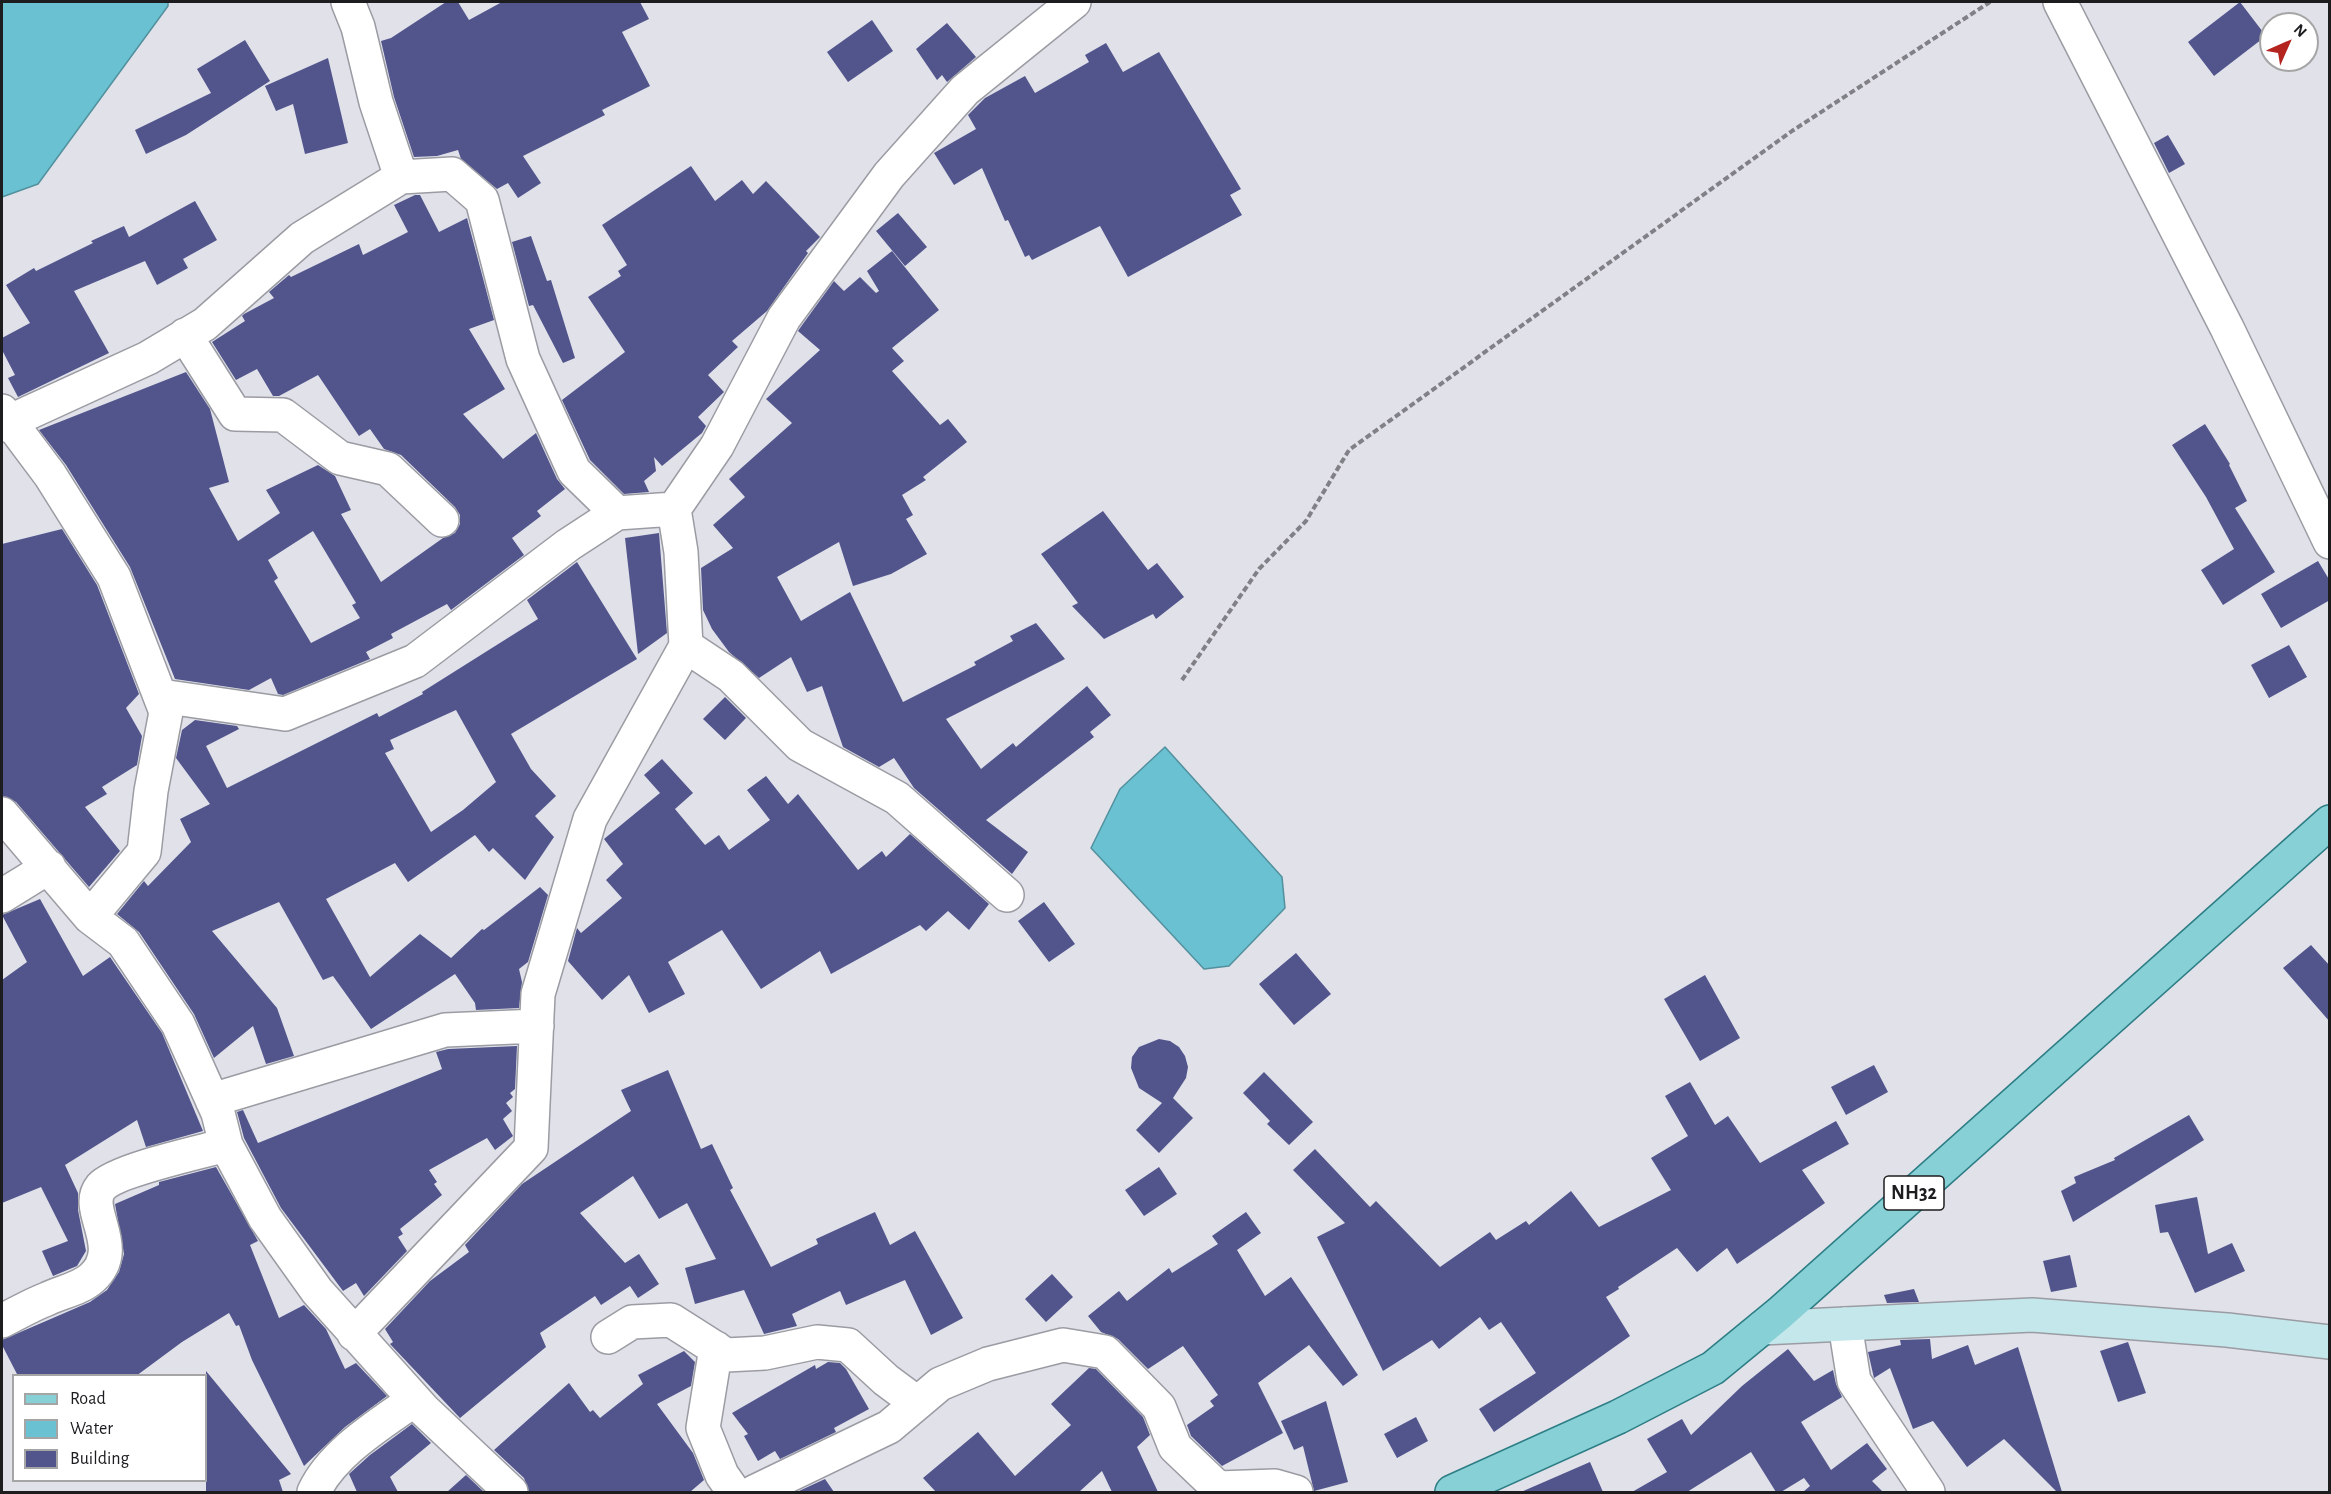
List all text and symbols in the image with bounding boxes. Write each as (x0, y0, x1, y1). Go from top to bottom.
north arrow (2259, 12, 2319, 72)
text: N (2291, 21, 2310, 40)
road number: NH32 (1884, 1176, 1944, 1210)
legend (12, 1374, 207, 1482)
text: Road (70, 1390, 106, 1408)
text: Water (70, 1420, 113, 1438)
text: Building (70, 1450, 129, 1468)

